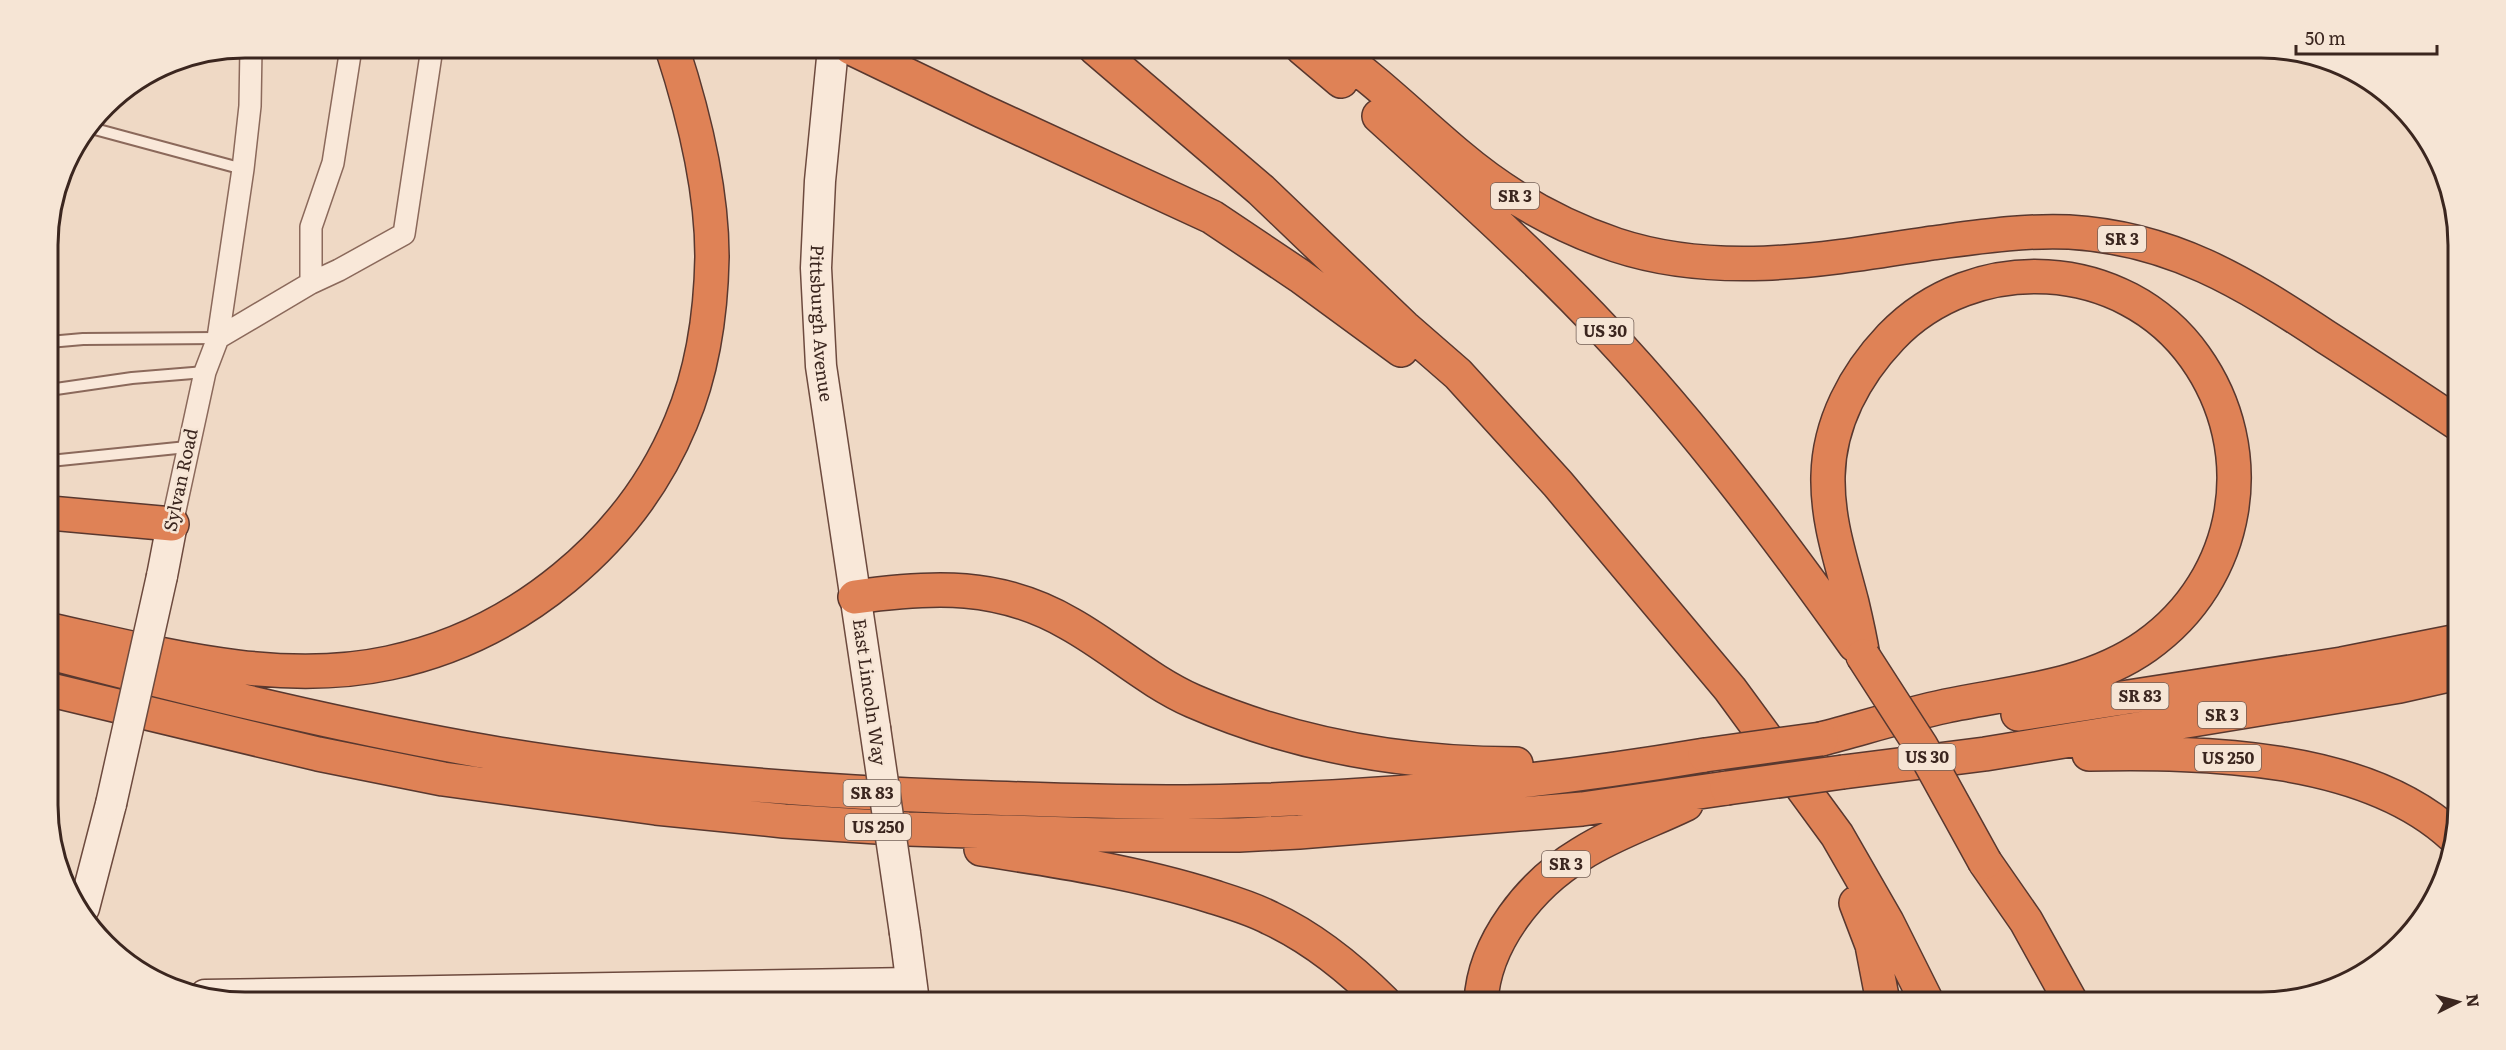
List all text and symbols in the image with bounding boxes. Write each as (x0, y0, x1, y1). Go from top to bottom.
scale bar (2296, 18, 2437, 56)
text: 50 m (2305, 24, 2346, 51)
road number: SR 3 (1491, 183, 1539, 209)
road number: SR 3 (2098, 226, 2146, 252)
street label: Pittsburgh Avenue (804, 244, 841, 403)
road number: US 30 (1576, 318, 1634, 344)
street label: Sylvan Road (155, 426, 204, 534)
street label: East Lincoln Way (847, 617, 894, 768)
road number: SR 83 (2112, 683, 2168, 709)
road number: SR 3 (2198, 702, 2246, 728)
road number: US 30 (1898, 744, 1956, 770)
road number: US 250 (2195, 745, 2261, 771)
road number: SR 83 (844, 780, 900, 806)
road number: US 250 (845, 814, 911, 840)
road number: SR 3 (1542, 851, 1590, 877)
north arrow (2428, 972, 2488, 1032)
text: N (2461, 992, 2487, 1008)

